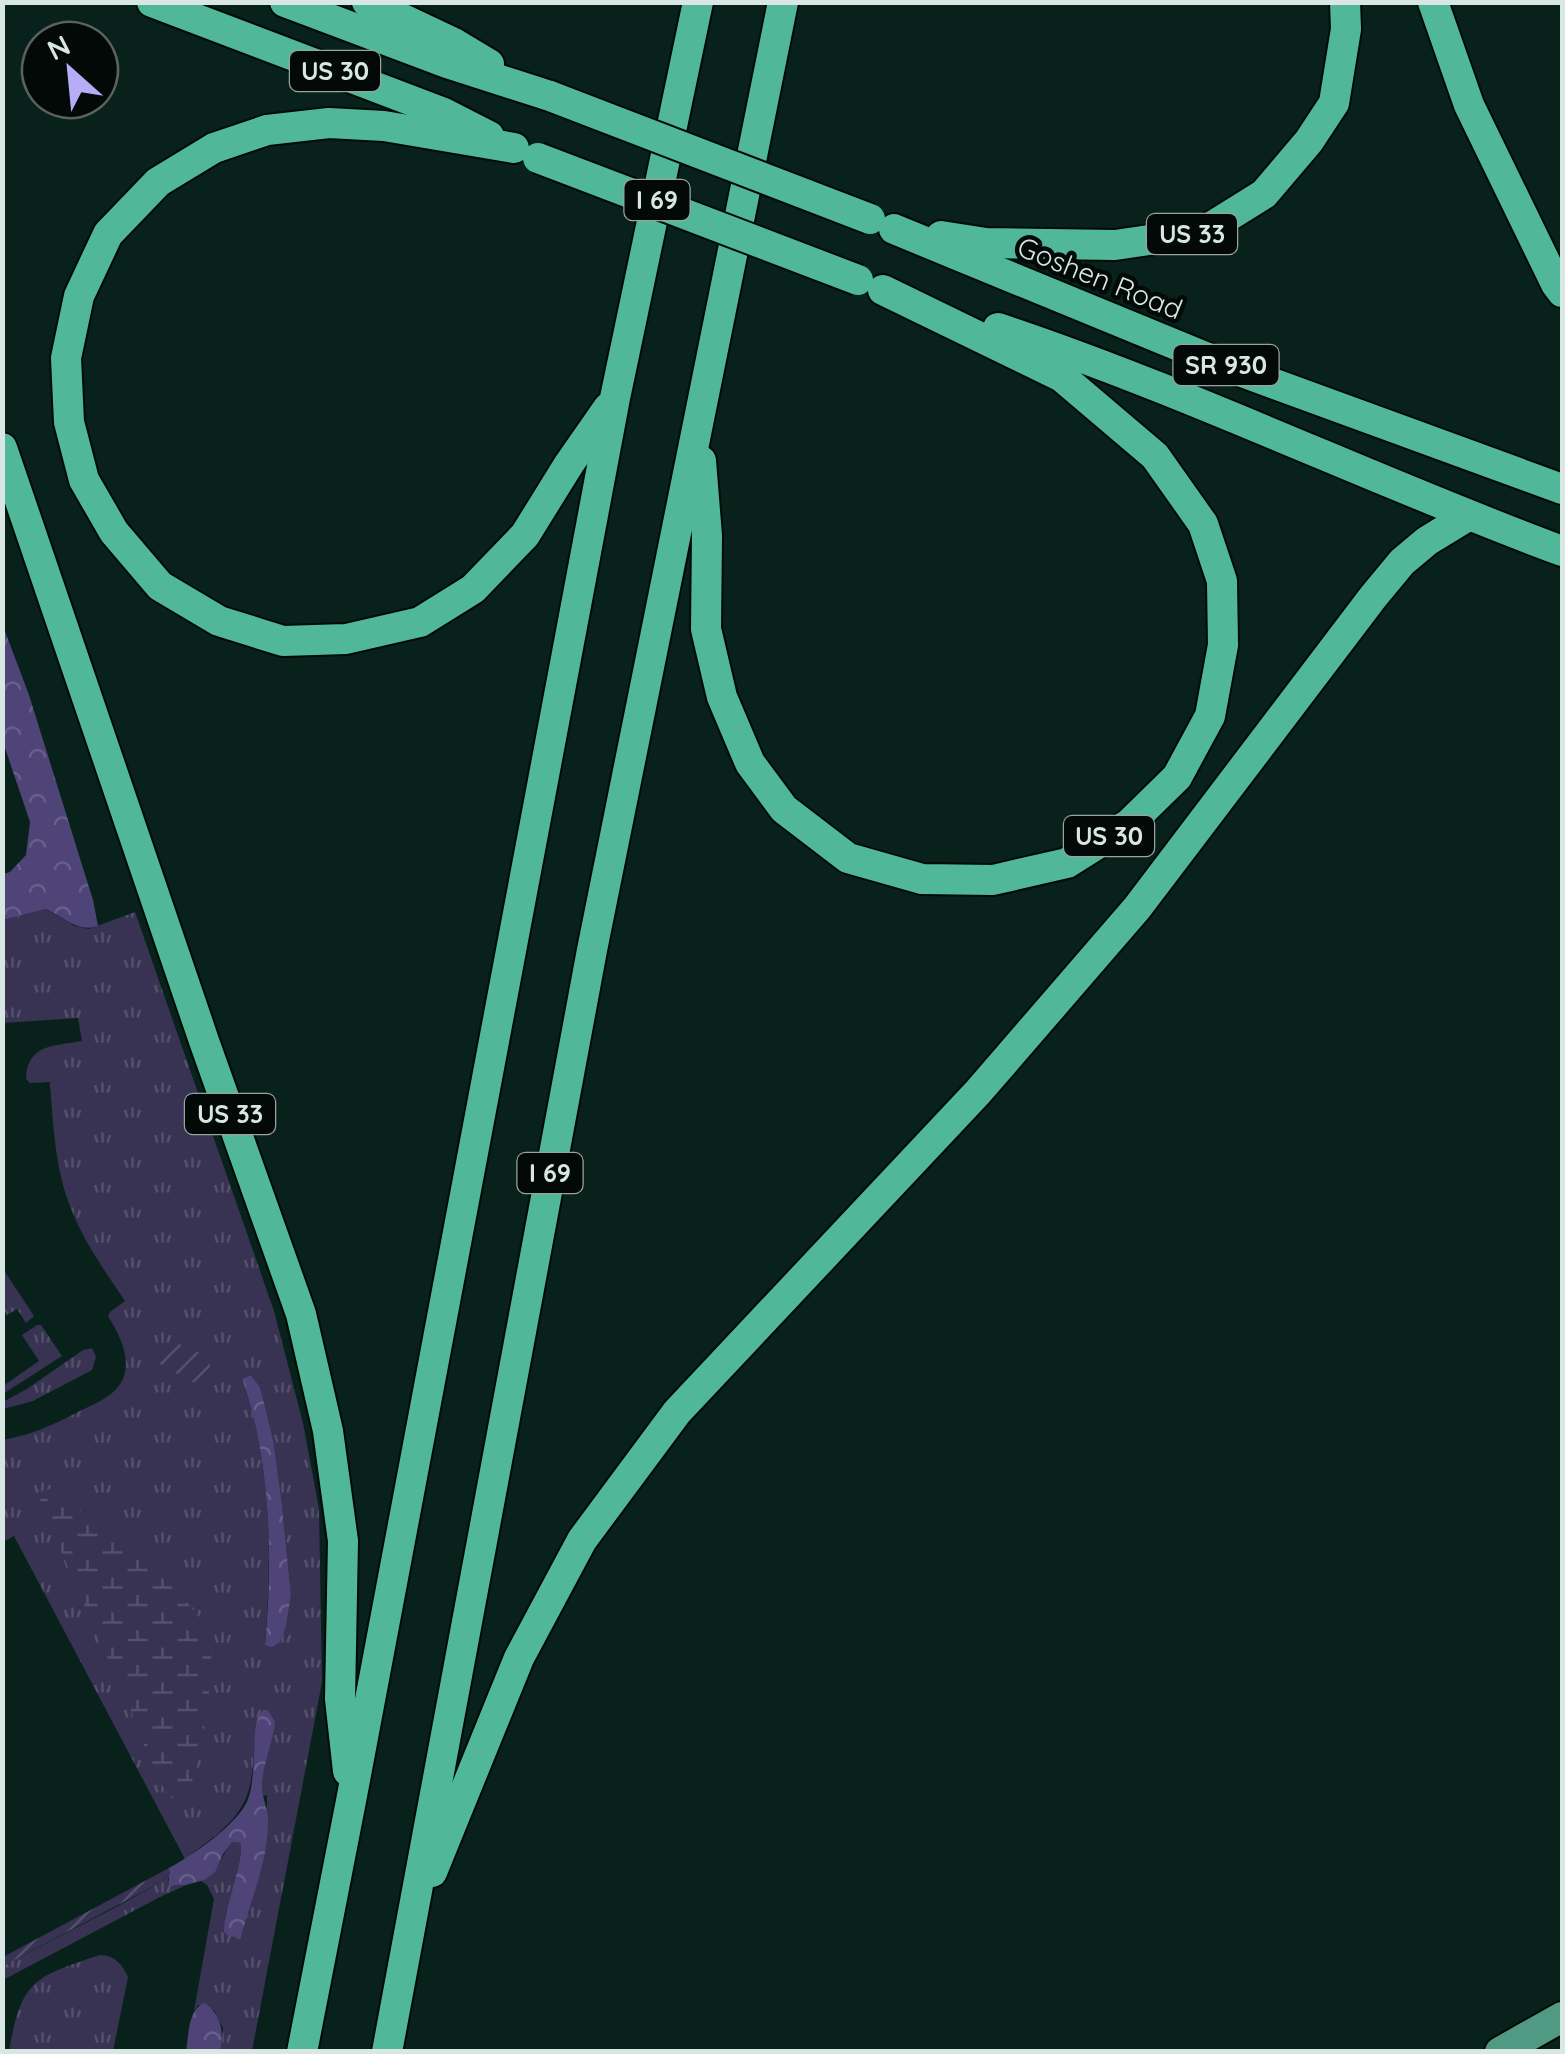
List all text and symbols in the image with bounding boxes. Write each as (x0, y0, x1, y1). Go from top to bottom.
north arrow (20, 20, 120, 120)
text: N (41, 27, 76, 68)
road number: US 30 (290, 51, 380, 91)
road number: I 69 (624, 180, 690, 220)
road number: US 33 (1147, 214, 1237, 254)
street label: Goshen Road (1013, 229, 1188, 326)
road number: SR 930 (1174, 345, 1278, 385)
road number: US 30 (1064, 816, 1154, 856)
road number: US 33 (185, 1094, 275, 1134)
road number: I 69 (518, 1153, 582, 1193)

